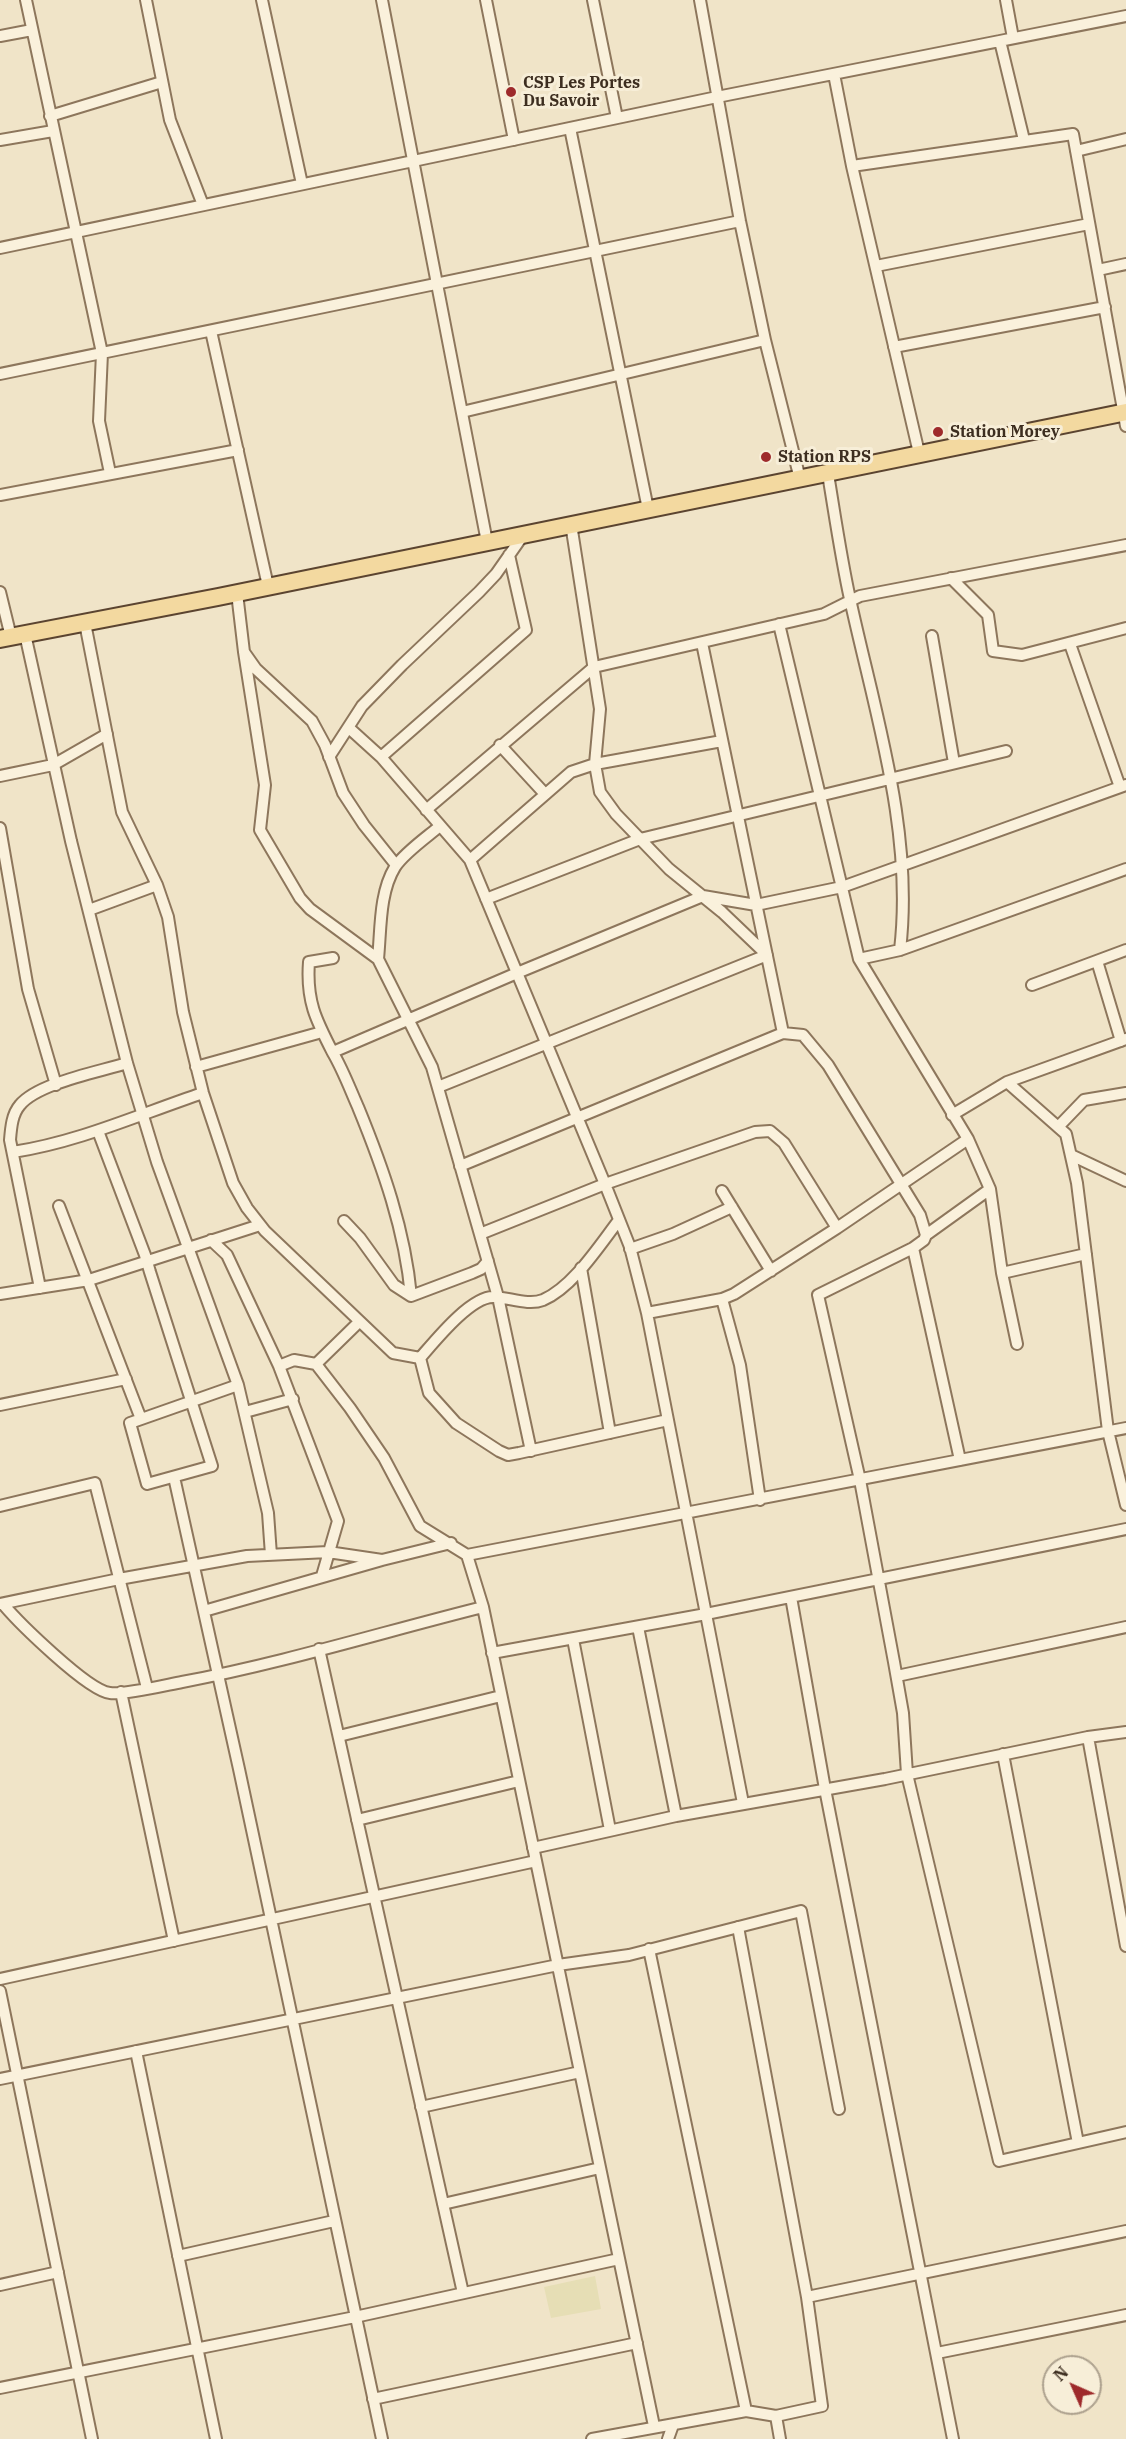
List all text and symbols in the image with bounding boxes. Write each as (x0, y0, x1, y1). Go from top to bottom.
place label: CSP Les Portes Du Savoir (523, 73, 640, 111)
marker: CSP Les Portes Du Savoir (504, 85, 518, 99)
place label: Station Morey (950, 422, 1060, 442)
marker: Station Morey (931, 425, 945, 439)
place label: Station RPS (778, 447, 871, 467)
marker: Station RPS (759, 450, 773, 464)
north arrow (1042, 2355, 1102, 2415)
text: N (1049, 2362, 1072, 2385)

